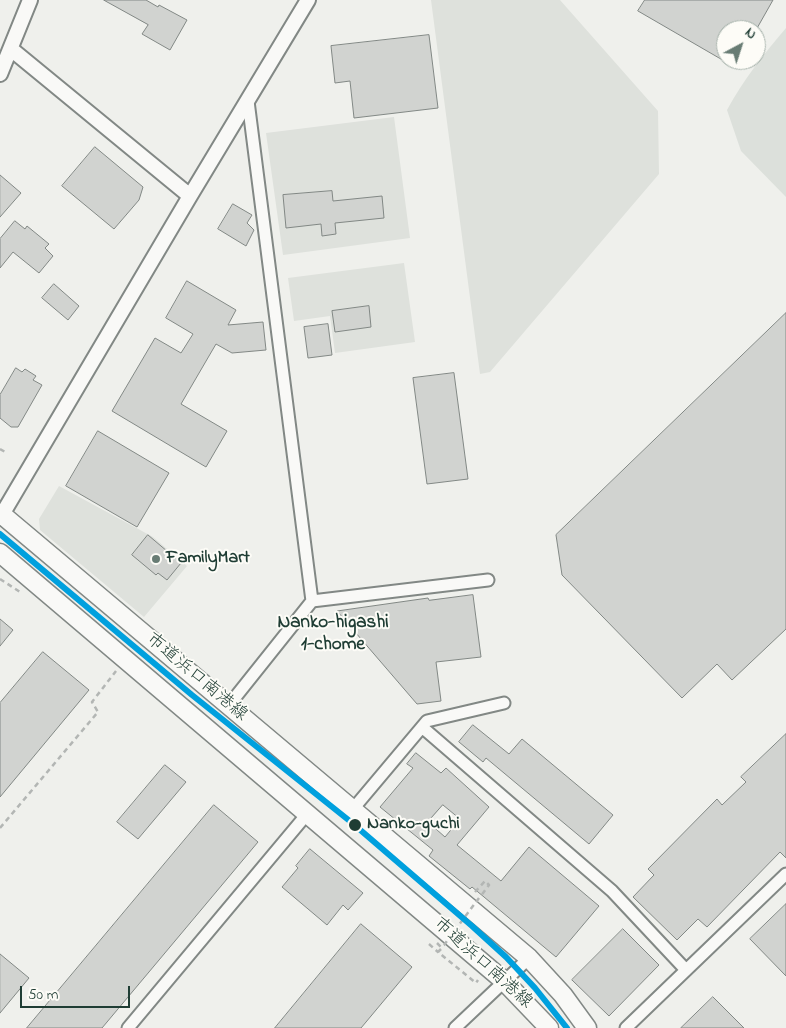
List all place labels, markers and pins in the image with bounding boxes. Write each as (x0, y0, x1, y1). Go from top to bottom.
place label: FamilyMart (166, 548, 250, 570)
marker: FamilyMart (150, 553, 162, 565)
place label: Nanko-guchi (367, 814, 460, 836)
marker: Nanko-guchi (347, 817, 363, 833)

